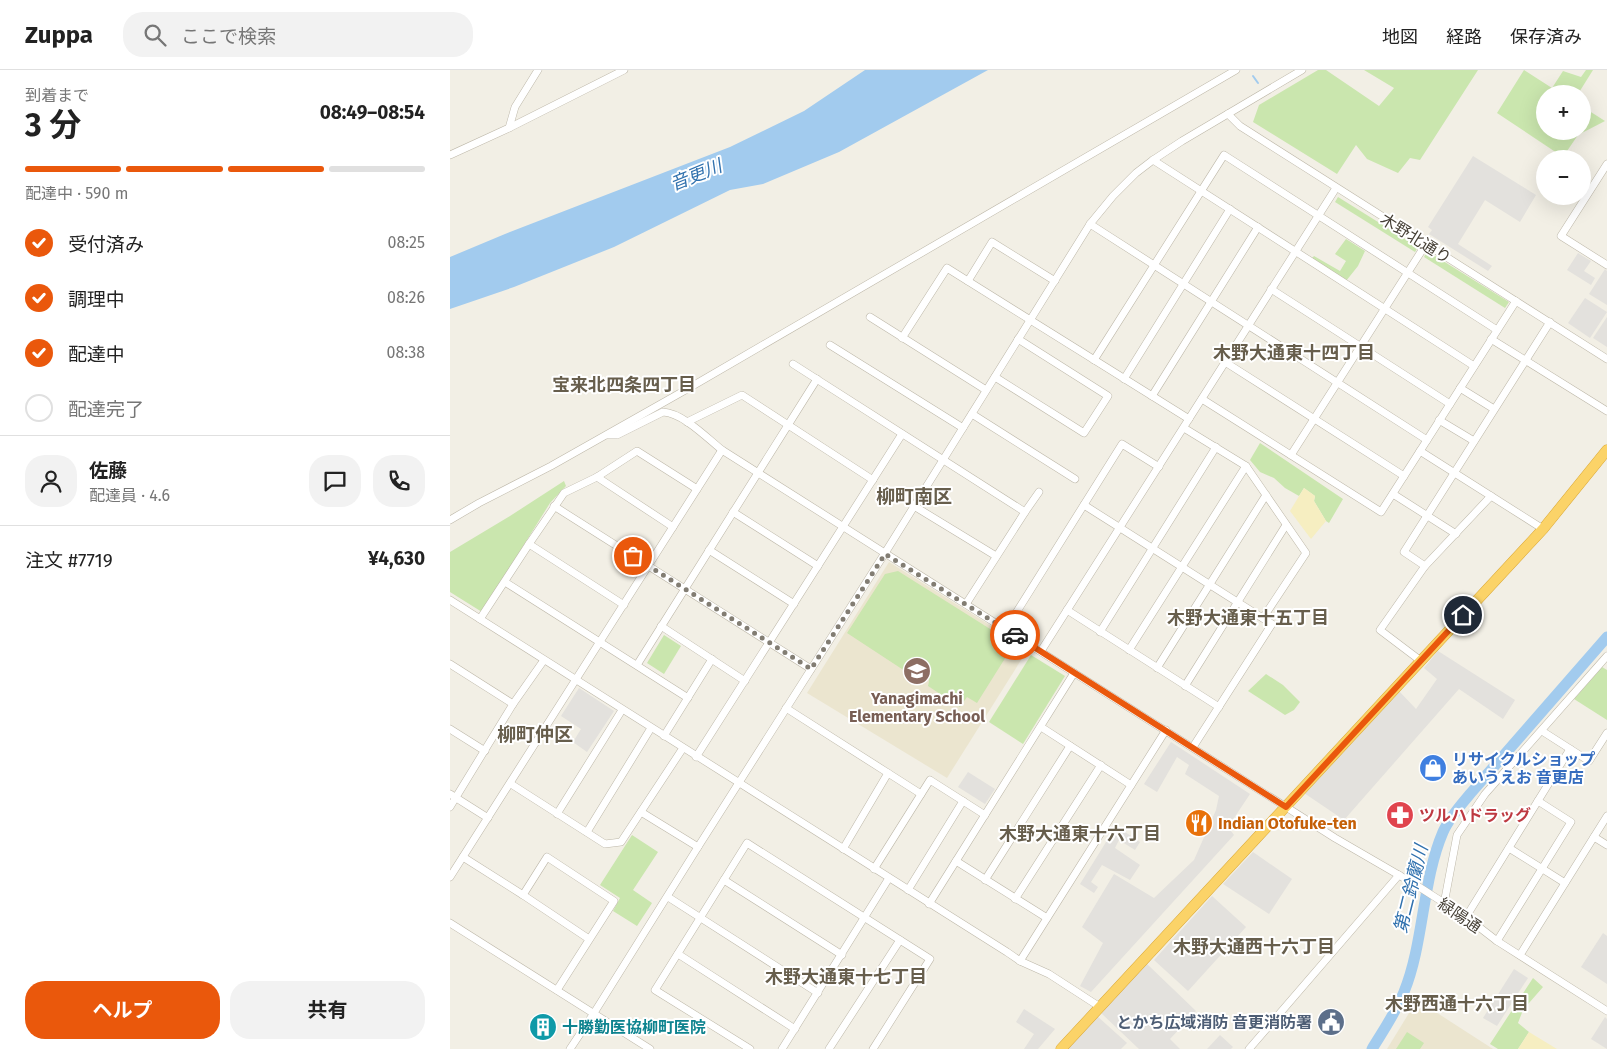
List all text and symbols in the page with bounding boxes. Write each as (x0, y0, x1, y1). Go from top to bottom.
search box (123, 12, 473, 57)
text: Zuppa (25, 21, 93, 49)
icon: search (141, 21, 169, 49)
text: ここで検索 (181, 25, 276, 48)
text: 地図 (1382, 26, 1418, 48)
text: 経路 (1446, 26, 1482, 48)
text: 保存済み (1510, 26, 1582, 48)
map controls (1536, 85, 1591, 205)
button: + (1536, 85, 1591, 140)
text: 到着まで (25, 86, 89, 105)
text: 08:49–08:54 (320, 101, 425, 124)
text: 3 分 (25, 106, 81, 144)
button: − (1536, 150, 1591, 205)
water label: 音更川 (667, 154, 727, 195)
text: 配達中 · 590 m (25, 184, 128, 203)
street label: 木野北通り (1377, 209, 1455, 268)
icon: check (25, 229, 53, 257)
text: 受付済み (68, 233, 144, 256)
text: 08:25 (387, 233, 425, 252)
icon: check (25, 284, 53, 312)
text: 調理中 (68, 288, 125, 311)
text: 08:26 (387, 288, 425, 307)
icon: check (25, 339, 53, 367)
district label: 木野大通東十四丁目 (1213, 342, 1375, 364)
text: 配達中 (68, 343, 125, 366)
text: 08:38 (386, 343, 425, 362)
district label: 宝来北四条四丁目 (552, 374, 696, 396)
text: 配達完了 (68, 398, 144, 421)
button: person (25, 455, 77, 507)
button: chat (309, 455, 361, 507)
button: phone (373, 455, 425, 507)
text: 佐藤 (89, 459, 127, 482)
district label: 柳町南区 (876, 485, 952, 508)
text: 配達員 · 4.6 (89, 486, 170, 505)
pin (612, 535, 654, 577)
icon: bag (619, 542, 647, 570)
text: ¥4,630 (368, 547, 425, 570)
text: 注文 #7719 (25, 549, 113, 572)
pin (1442, 594, 1484, 636)
icon: home (1449, 601, 1477, 629)
district label: 木野大通東十五丁目 (1167, 607, 1329, 629)
courier (990, 610, 1040, 660)
icon: car (1001, 621, 1029, 649)
school or university icon: Yanagimachi Elementary School (902, 656, 932, 686)
place label: Yanagimachi Elementary School (849, 689, 985, 726)
district label: 柳町仲区 (497, 723, 573, 746)
place label: リサイクルショップ あいうえお 音更店 (1452, 750, 1595, 787)
shop icon: リサイクルショップ あいうえお 音更店 (1418, 753, 1448, 783)
pharmacy icon: ツルハドラッグ (1385, 800, 1415, 830)
place label: ツルハドラッグ (1419, 806, 1531, 825)
restaurant icon: Indian Otofuke-ten (1184, 808, 1214, 838)
place label: Indian Otofuke-ten (1218, 814, 1357, 833)
district label: 木野大通東十六丁目 (999, 823, 1161, 845)
water label: 第二鈴蘭川 (1389, 841, 1433, 935)
street label: 緑陽通 (1435, 894, 1485, 937)
district label: 木野大通西十六丁目 (1173, 936, 1335, 958)
district label: 木野大通東十七丁目 (765, 966, 927, 988)
button: ヘルプ (25, 981, 220, 1039)
button: 共有 (230, 981, 425, 1039)
district label: 木野西通十六丁目 (1385, 993, 1529, 1015)
public building icon: とかち広域消防 音更消防署 (1316, 1007, 1346, 1037)
building icon: 十勝勤医協柳町医院 (528, 1012, 558, 1042)
place label: とかち広域消防 音更消防署 (1116, 1013, 1312, 1032)
place label: 十勝勤医協柳町医院 (562, 1018, 706, 1037)

